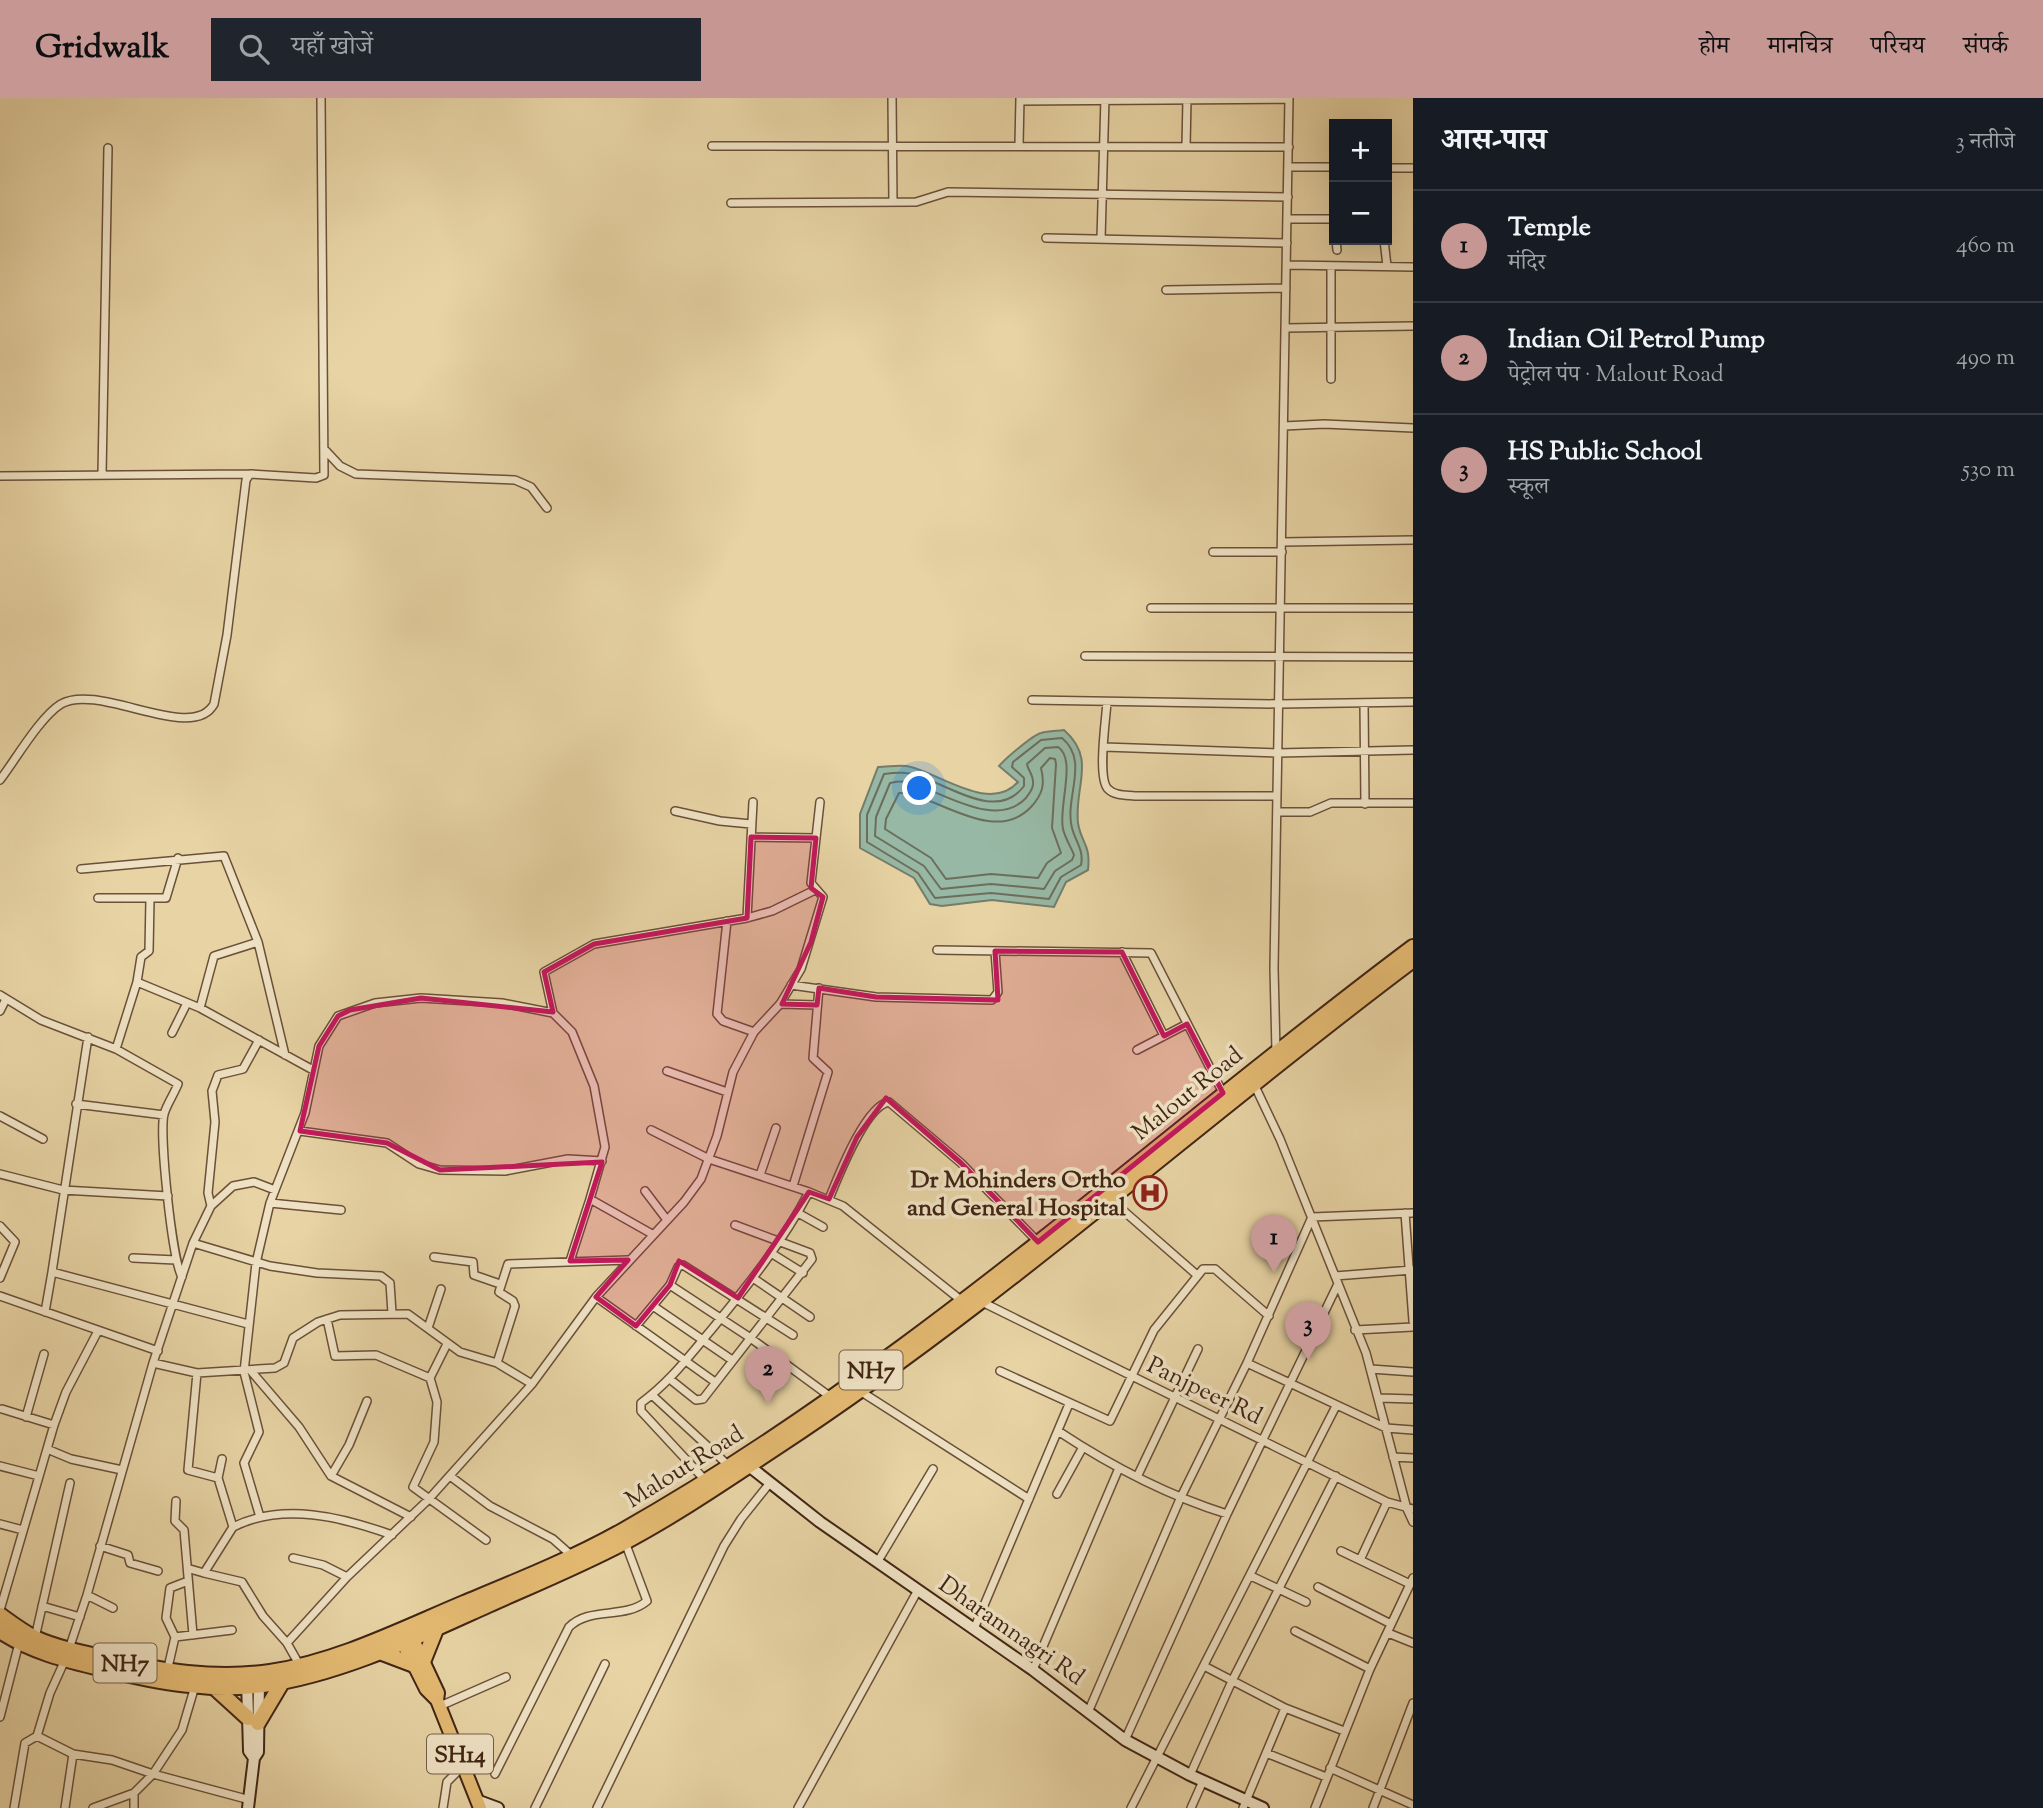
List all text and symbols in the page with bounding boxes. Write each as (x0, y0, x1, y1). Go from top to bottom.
search box (211, 18, 701, 81)
text: Gridwalk (35, 25, 169, 73)
text: यहाँ खोजें (291, 29, 373, 66)
icon: search (235, 30, 273, 68)
text: होम (1699, 30, 1729, 64)
text: मानचित्र (1767, 30, 1833, 64)
text: परिचय (1871, 30, 1925, 64)
text: संपर्क (1963, 30, 2008, 64)
map controls (1329, 119, 1392, 245)
button: + (1329, 119, 1392, 182)
text: आस-पास (1441, 120, 1547, 163)
text: 3 नतीजे (1956, 126, 2015, 159)
button: − (1329, 182, 1392, 245)
text: Temple (1508, 210, 1591, 247)
text: 1 (1460, 230, 1468, 263)
text: 460 m (1956, 230, 2015, 263)
text: मंदिर (1508, 247, 1546, 280)
text: Indian Oil Petrol Pump (1508, 322, 1765, 359)
text: 2 (1459, 342, 1469, 375)
text: 490 m (1956, 342, 2015, 375)
text: पेट्रोल पंप · Malout Road (1508, 359, 1724, 392)
text: HS Public School (1508, 434, 1702, 471)
text: 3 (1459, 454, 1469, 487)
text: 530 m (1962, 454, 2015, 487)
text: स्कूल (1508, 471, 1549, 504)
your location (902, 771, 936, 805)
street label: Malout Road (1126, 1039, 1251, 1150)
place label: Dr Mohinders Ortho and General Hospital (907, 1164, 1126, 1226)
hospital icon: Dr Mohinders Ortho and General Hospital (1131, 1174, 1169, 1212)
pin: 1 (1251, 1215, 1297, 1273)
pin: 3 (1285, 1302, 1331, 1360)
pin: 2 (745, 1346, 791, 1404)
street label: Panjpeer Rd (1141, 1349, 1268, 1435)
road number: NH7 (840, 1350, 903, 1390)
street label: Malout Road (619, 1418, 751, 1518)
street label: Dharamnagri Rd (931, 1569, 1091, 1695)
road number: NH7 (94, 1644, 156, 1682)
road number: SH14 (427, 1735, 493, 1774)

